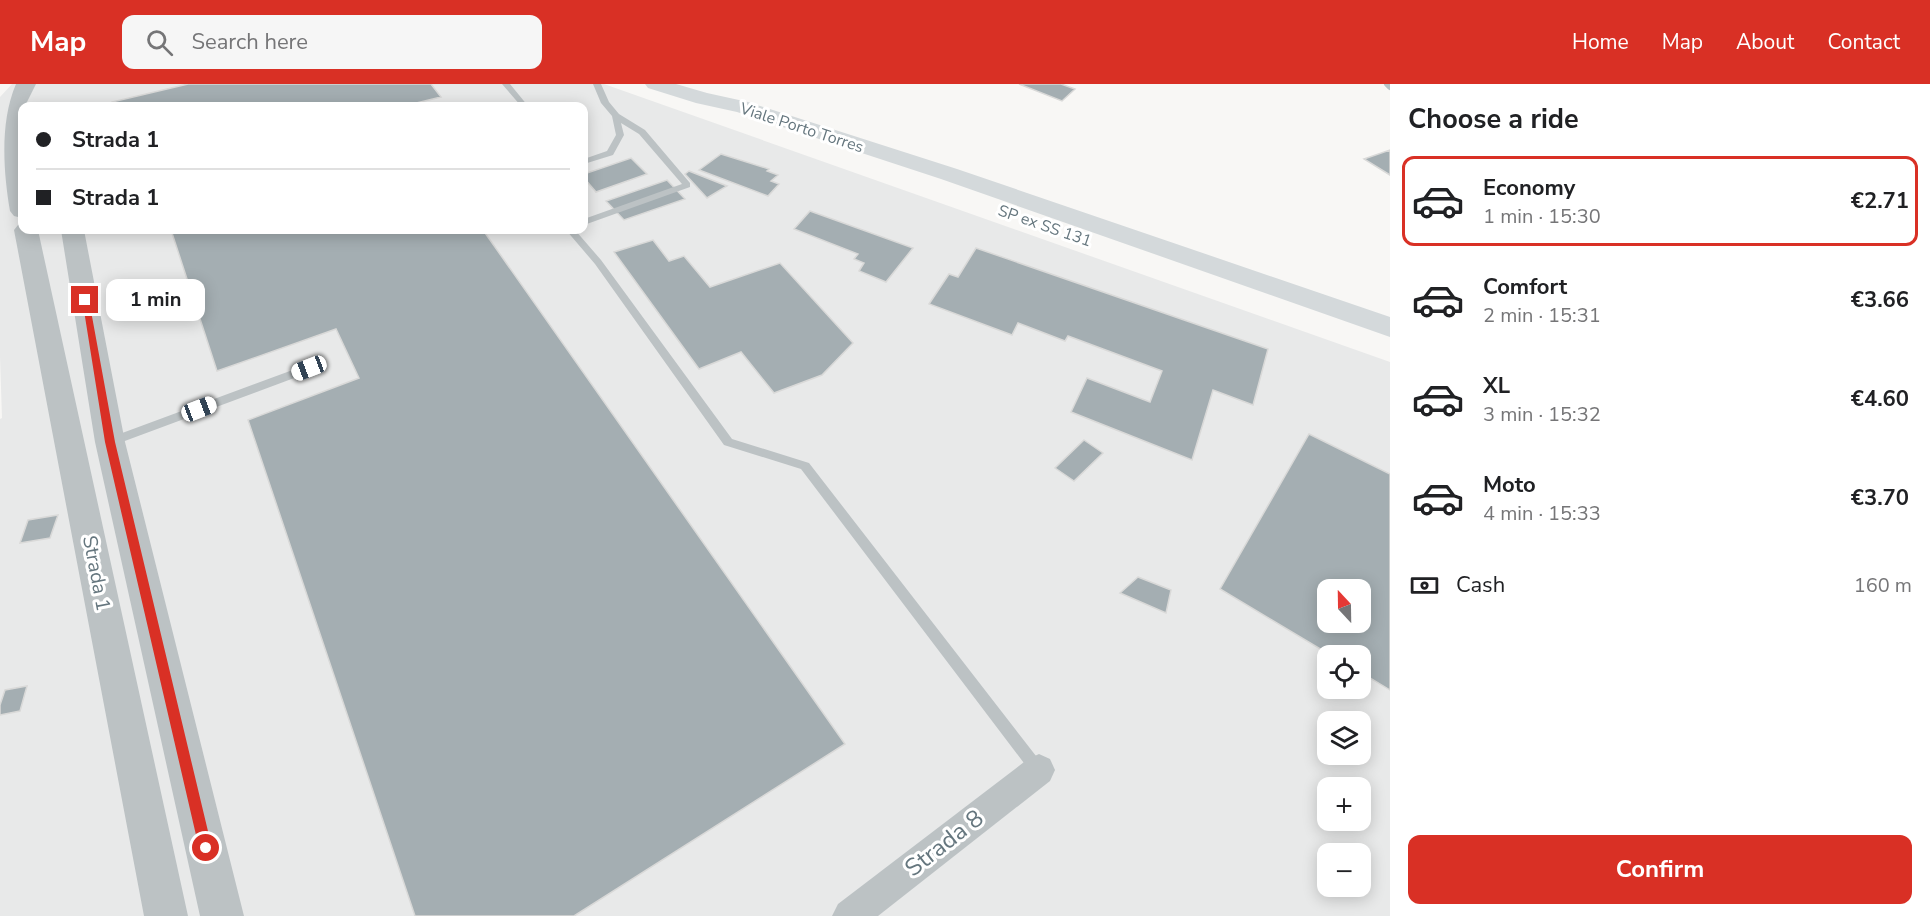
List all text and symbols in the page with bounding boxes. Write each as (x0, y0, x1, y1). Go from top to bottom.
search box (122, 15, 542, 69)
text: Map (30, 23, 86, 61)
icon: search (143, 26, 176, 59)
text: Search here (191, 27, 308, 57)
text: Home (1572, 28, 1629, 56)
text: Map (1662, 28, 1703, 56)
text: About (1736, 28, 1794, 56)
text: Contact (1827, 28, 1900, 56)
street label: Viale Porto Torres (736, 97, 866, 158)
text: Choose a ride (1408, 101, 1579, 138)
text: Strada 1 (72, 125, 159, 155)
text: Economy (1483, 173, 1575, 203)
icon: car (1411, 174, 1465, 228)
text: Strada 1 (72, 183, 159, 213)
text: €2.71 (1851, 186, 1909, 216)
street label: SP ex SS 131 (995, 200, 1094, 252)
text: 1 min · 15:30 (1483, 203, 1601, 230)
text: Comfort (1483, 272, 1567, 302)
icon: car (1411, 273, 1465, 327)
callout: 1 min (106, 279, 205, 321)
text: €3.66 (1851, 285, 1909, 315)
route end (71, 286, 98, 313)
text: 1 min (130, 286, 181, 313)
text: 2 min · 15:31 (1483, 302, 1601, 329)
car (289, 353, 329, 383)
text: XL (1483, 371, 1510, 401)
icon: car (1411, 372, 1465, 426)
text: €4.60 (1851, 384, 1909, 414)
car (179, 394, 219, 424)
text: 3 min · 15:32 (1483, 401, 1601, 428)
text: Moto (1483, 470, 1536, 500)
icon: car (1411, 471, 1465, 525)
text: €3.70 (1851, 483, 1909, 513)
text: 4 min · 15:33 (1483, 500, 1601, 527)
street label: Strada 1 (76, 533, 117, 613)
icon: cash (1408, 569, 1441, 602)
text: Cash (1456, 570, 1505, 600)
text: 160 m (1854, 572, 1912, 599)
north arrow (1317, 579, 1371, 633)
map controls (1317, 579, 1371, 897)
button: locate (1317, 645, 1371, 699)
button: layers (1317, 711, 1371, 765)
button: + (1317, 777, 1371, 831)
street label: Strada 8 (898, 802, 990, 884)
route start (192, 834, 219, 861)
button: Confirm (1408, 835, 1912, 904)
button: − (1317, 843, 1371, 897)

